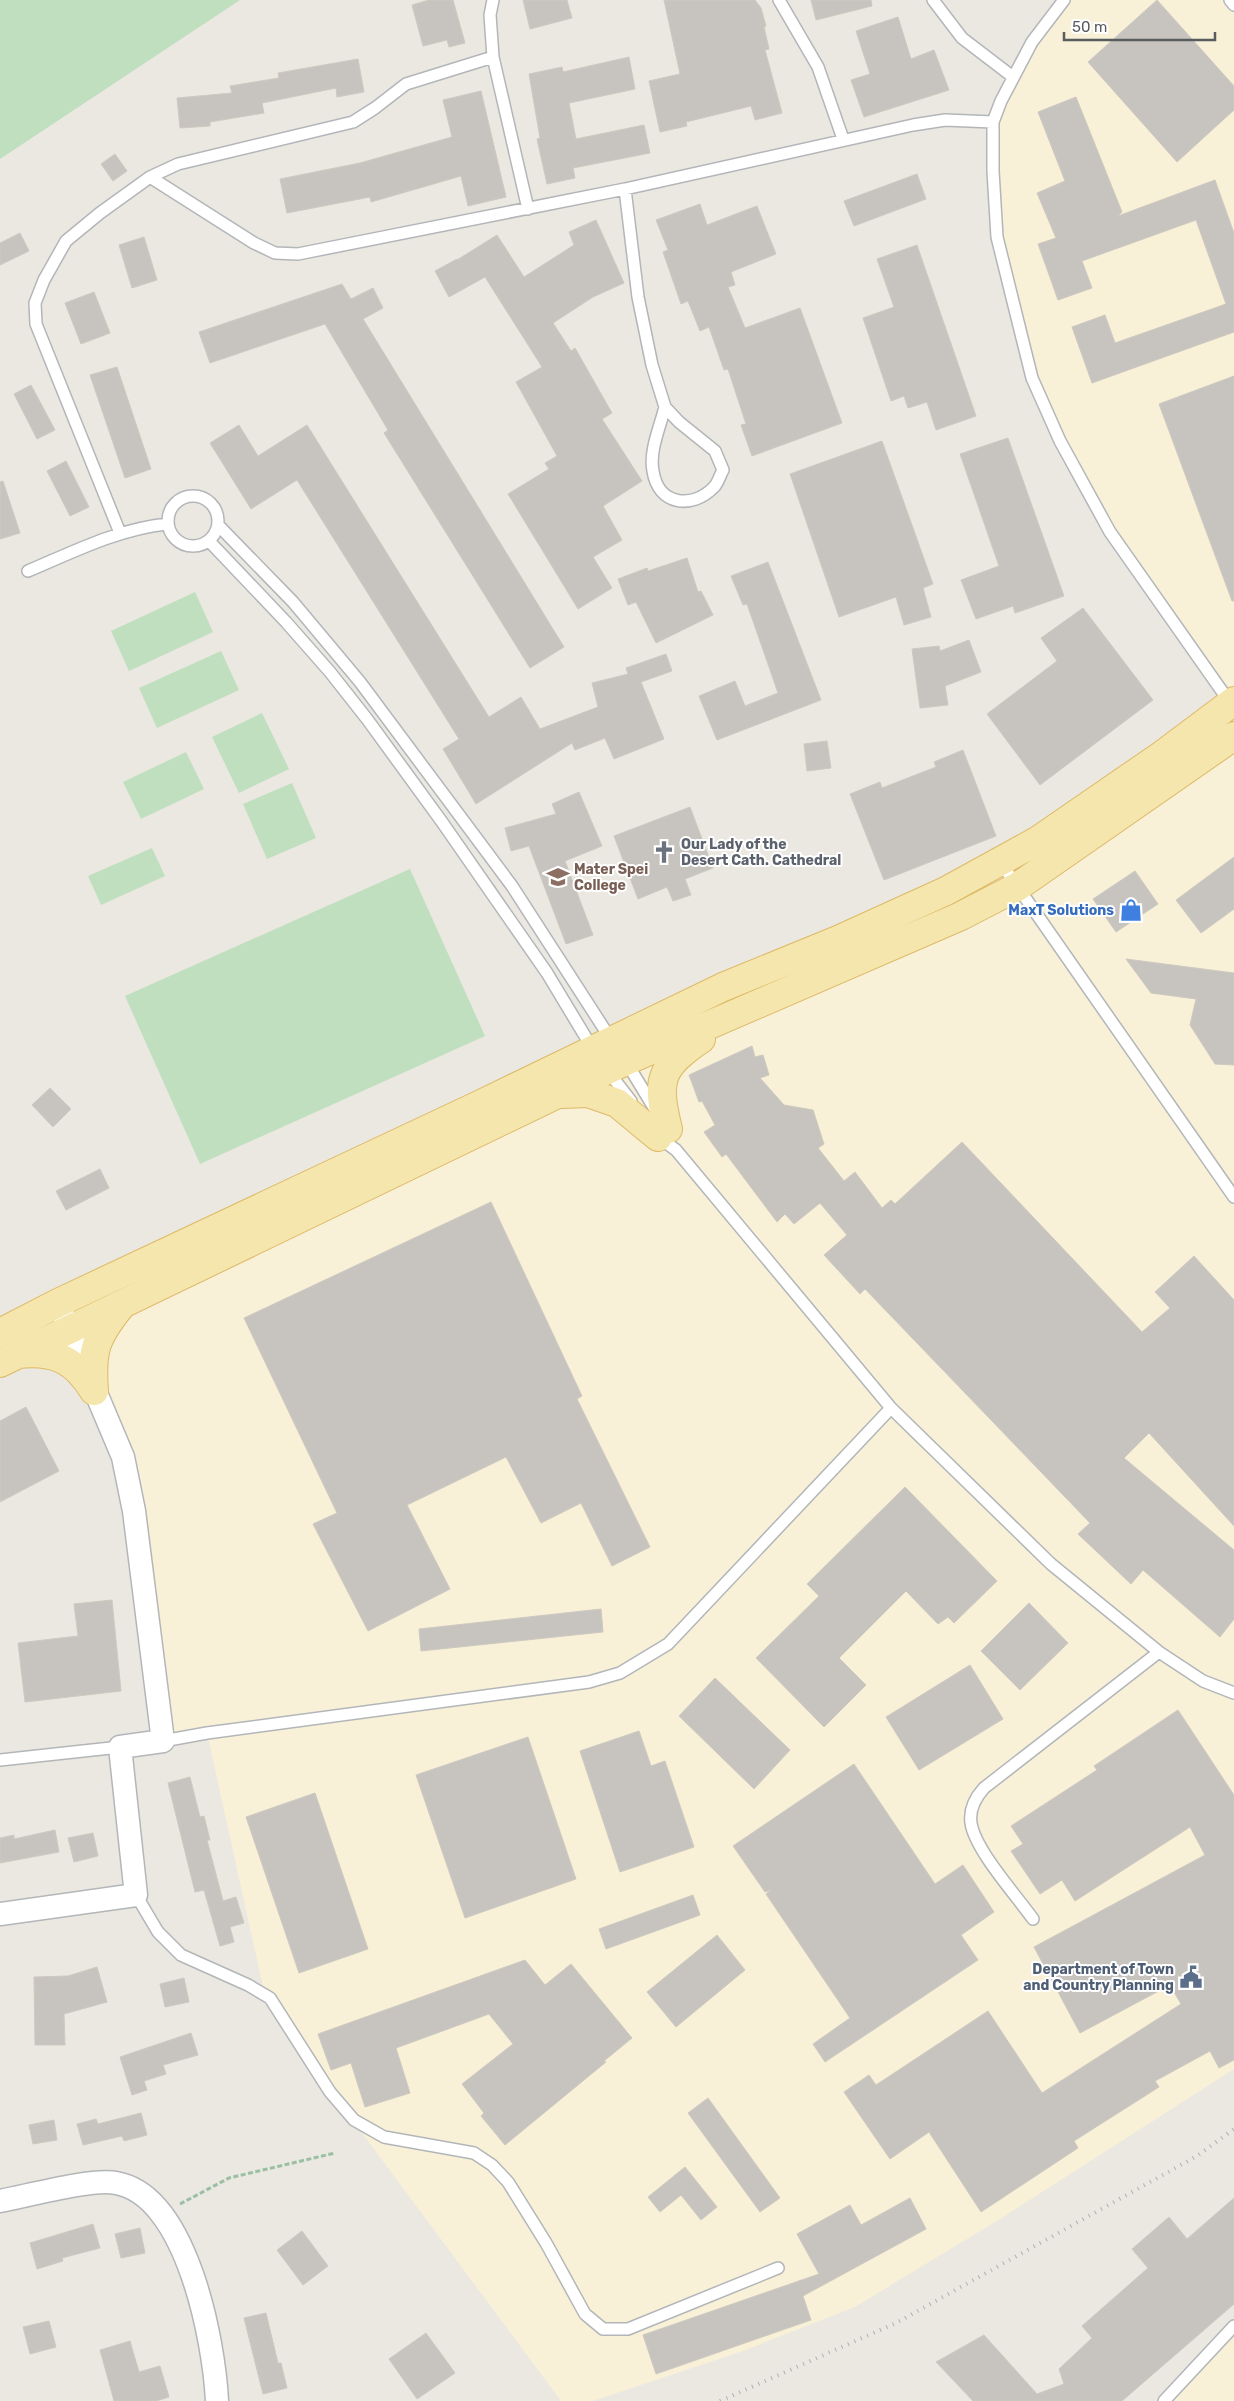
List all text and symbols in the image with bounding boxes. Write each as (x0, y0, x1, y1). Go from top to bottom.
scale bar (1064, 10, 1215, 42)
text: 50 m (1072, 18, 1107, 36)
place label: Our Lady of the Desert Cath. Cathedral (681, 836, 841, 869)
church icon: Our Lady of the Desert Cath. Cathedral (651, 839, 677, 865)
place label: Mater Spei College (574, 861, 648, 894)
school or university icon: Mater Spei College (545, 864, 571, 890)
shop icon: MaxT Solutions (1118, 897, 1144, 923)
place label: MaxT Solutions (1008, 902, 1114, 919)
place label: Department of Town and Country Planning (1023, 1961, 1174, 1994)
public building icon: Department of Town and Country Planning (1178, 1964, 1204, 1990)

